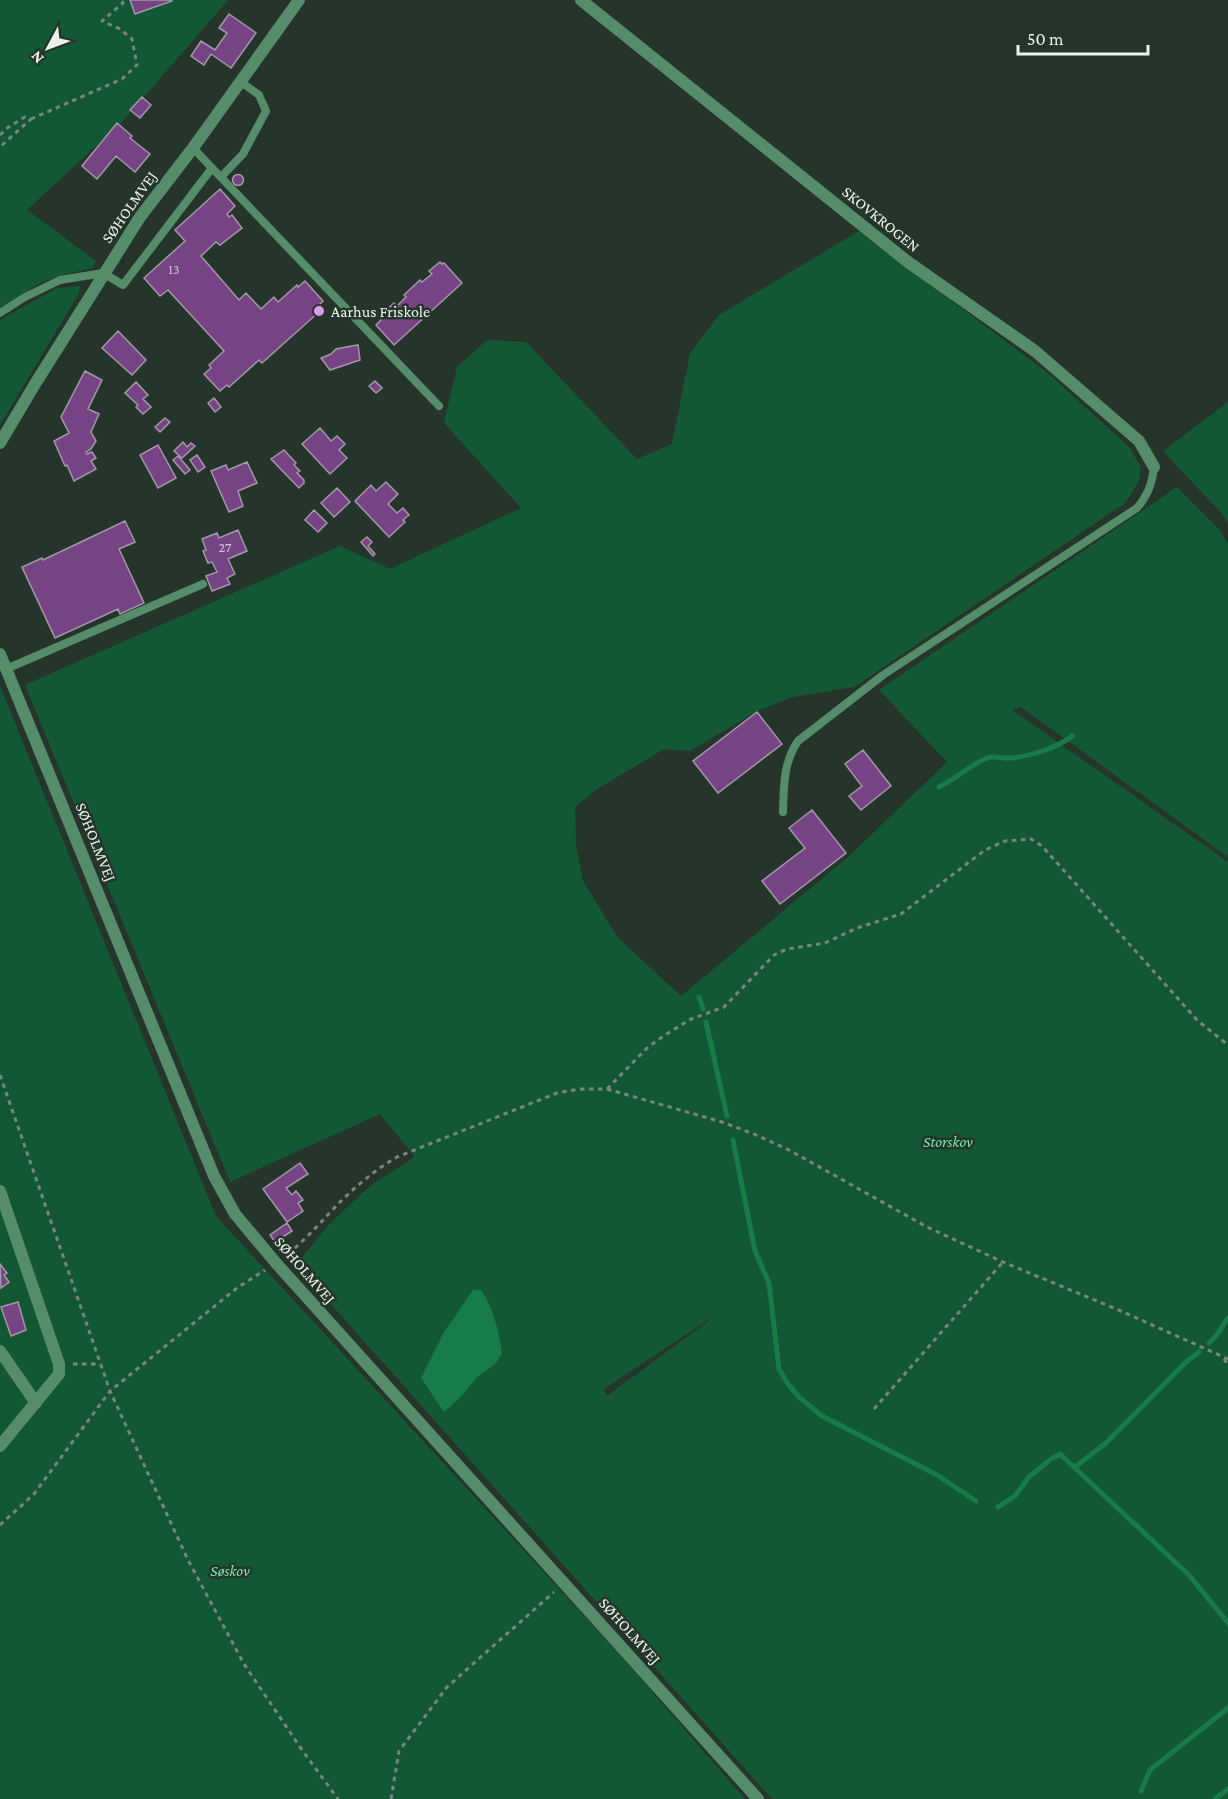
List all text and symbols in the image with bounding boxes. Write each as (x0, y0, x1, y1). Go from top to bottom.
north arrow (18, 18, 78, 78)
scale bar (1018, 18, 1148, 56)
text: 50 m (1027, 29, 1064, 49)
text: N (27, 48, 47, 67)
street label: SØHOLMVEJ (98, 168, 161, 247)
street label: SKOVKROGEN (839, 183, 923, 255)
house number: 13 (168, 261, 180, 277)
place label: Aarhus Friskole (331, 303, 430, 320)
marker: Aarhus Friskole (312, 304, 326, 318)
house number: 27 (219, 539, 232, 555)
street label: SØHOLMVEJ (72, 800, 120, 884)
park label: Storskov (923, 1133, 973, 1150)
street label: SØHOLMVEJ (270, 1233, 339, 1308)
park label: Søskov (210, 1562, 250, 1579)
street label: SØHOLMVEJ (595, 1594, 664, 1668)

